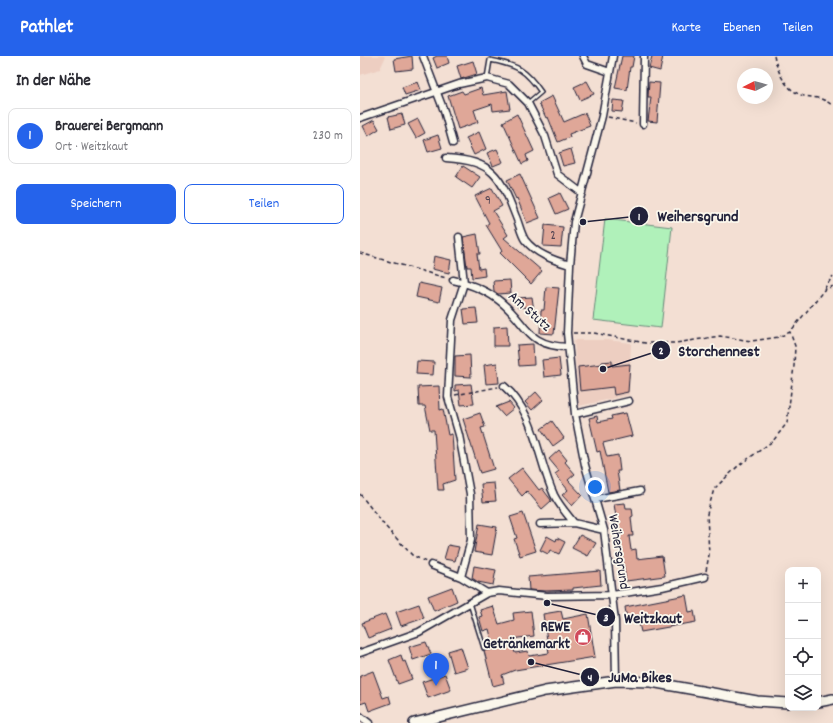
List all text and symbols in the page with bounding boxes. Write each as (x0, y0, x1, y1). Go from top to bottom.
text: Pathlet (20, 15, 73, 42)
text: Karte (671, 18, 701, 38)
text: Ebenen (723, 18, 761, 38)
text: Teilen (783, 18, 813, 38)
north arrow (737, 68, 773, 104)
text: In der Nähe (16, 70, 91, 94)
text: Brauerei Bergmann (55, 116, 163, 138)
text: 1 (29, 127, 31, 146)
text: 230 m (313, 127, 343, 146)
text: Ort · Weitzkaut (55, 138, 128, 157)
button: Speichern (16, 184, 176, 224)
button: Teilen (184, 184, 344, 224)
house number: 9 (485, 192, 491, 211)
callout: Weihersgrund (629, 202, 746, 230)
text: Weihersgrund (658, 206, 738, 229)
text: 1 (638, 209, 641, 226)
house number: 2 (550, 227, 556, 246)
street label: Am Stutz (502, 287, 556, 338)
callout: Storchennest (651, 336, 768, 364)
text: Storchennest (678, 341, 760, 364)
text: 2 (658, 343, 664, 360)
your location (585, 477, 605, 497)
street label: Weihersgrund (601, 513, 635, 591)
map controls (785, 567, 821, 711)
button: + (785, 567, 821, 603)
callout: Weitzkaut (596, 603, 690, 631)
button: − (785, 603, 821, 639)
text: Weitzkaut (624, 608, 682, 631)
text: 3 (603, 610, 609, 627)
place label: REWE Getränkemarkt (483, 617, 570, 656)
shop icon: REWE Getränkemarkt (573, 627, 593, 647)
button: locate (785, 639, 821, 675)
pin: 1 (423, 653, 449, 686)
callout: JuMa Bikes (580, 663, 680, 691)
text: JuMa Bikes (608, 667, 672, 690)
text: 4 (588, 670, 593, 687)
button: layers (785, 675, 821, 711)

